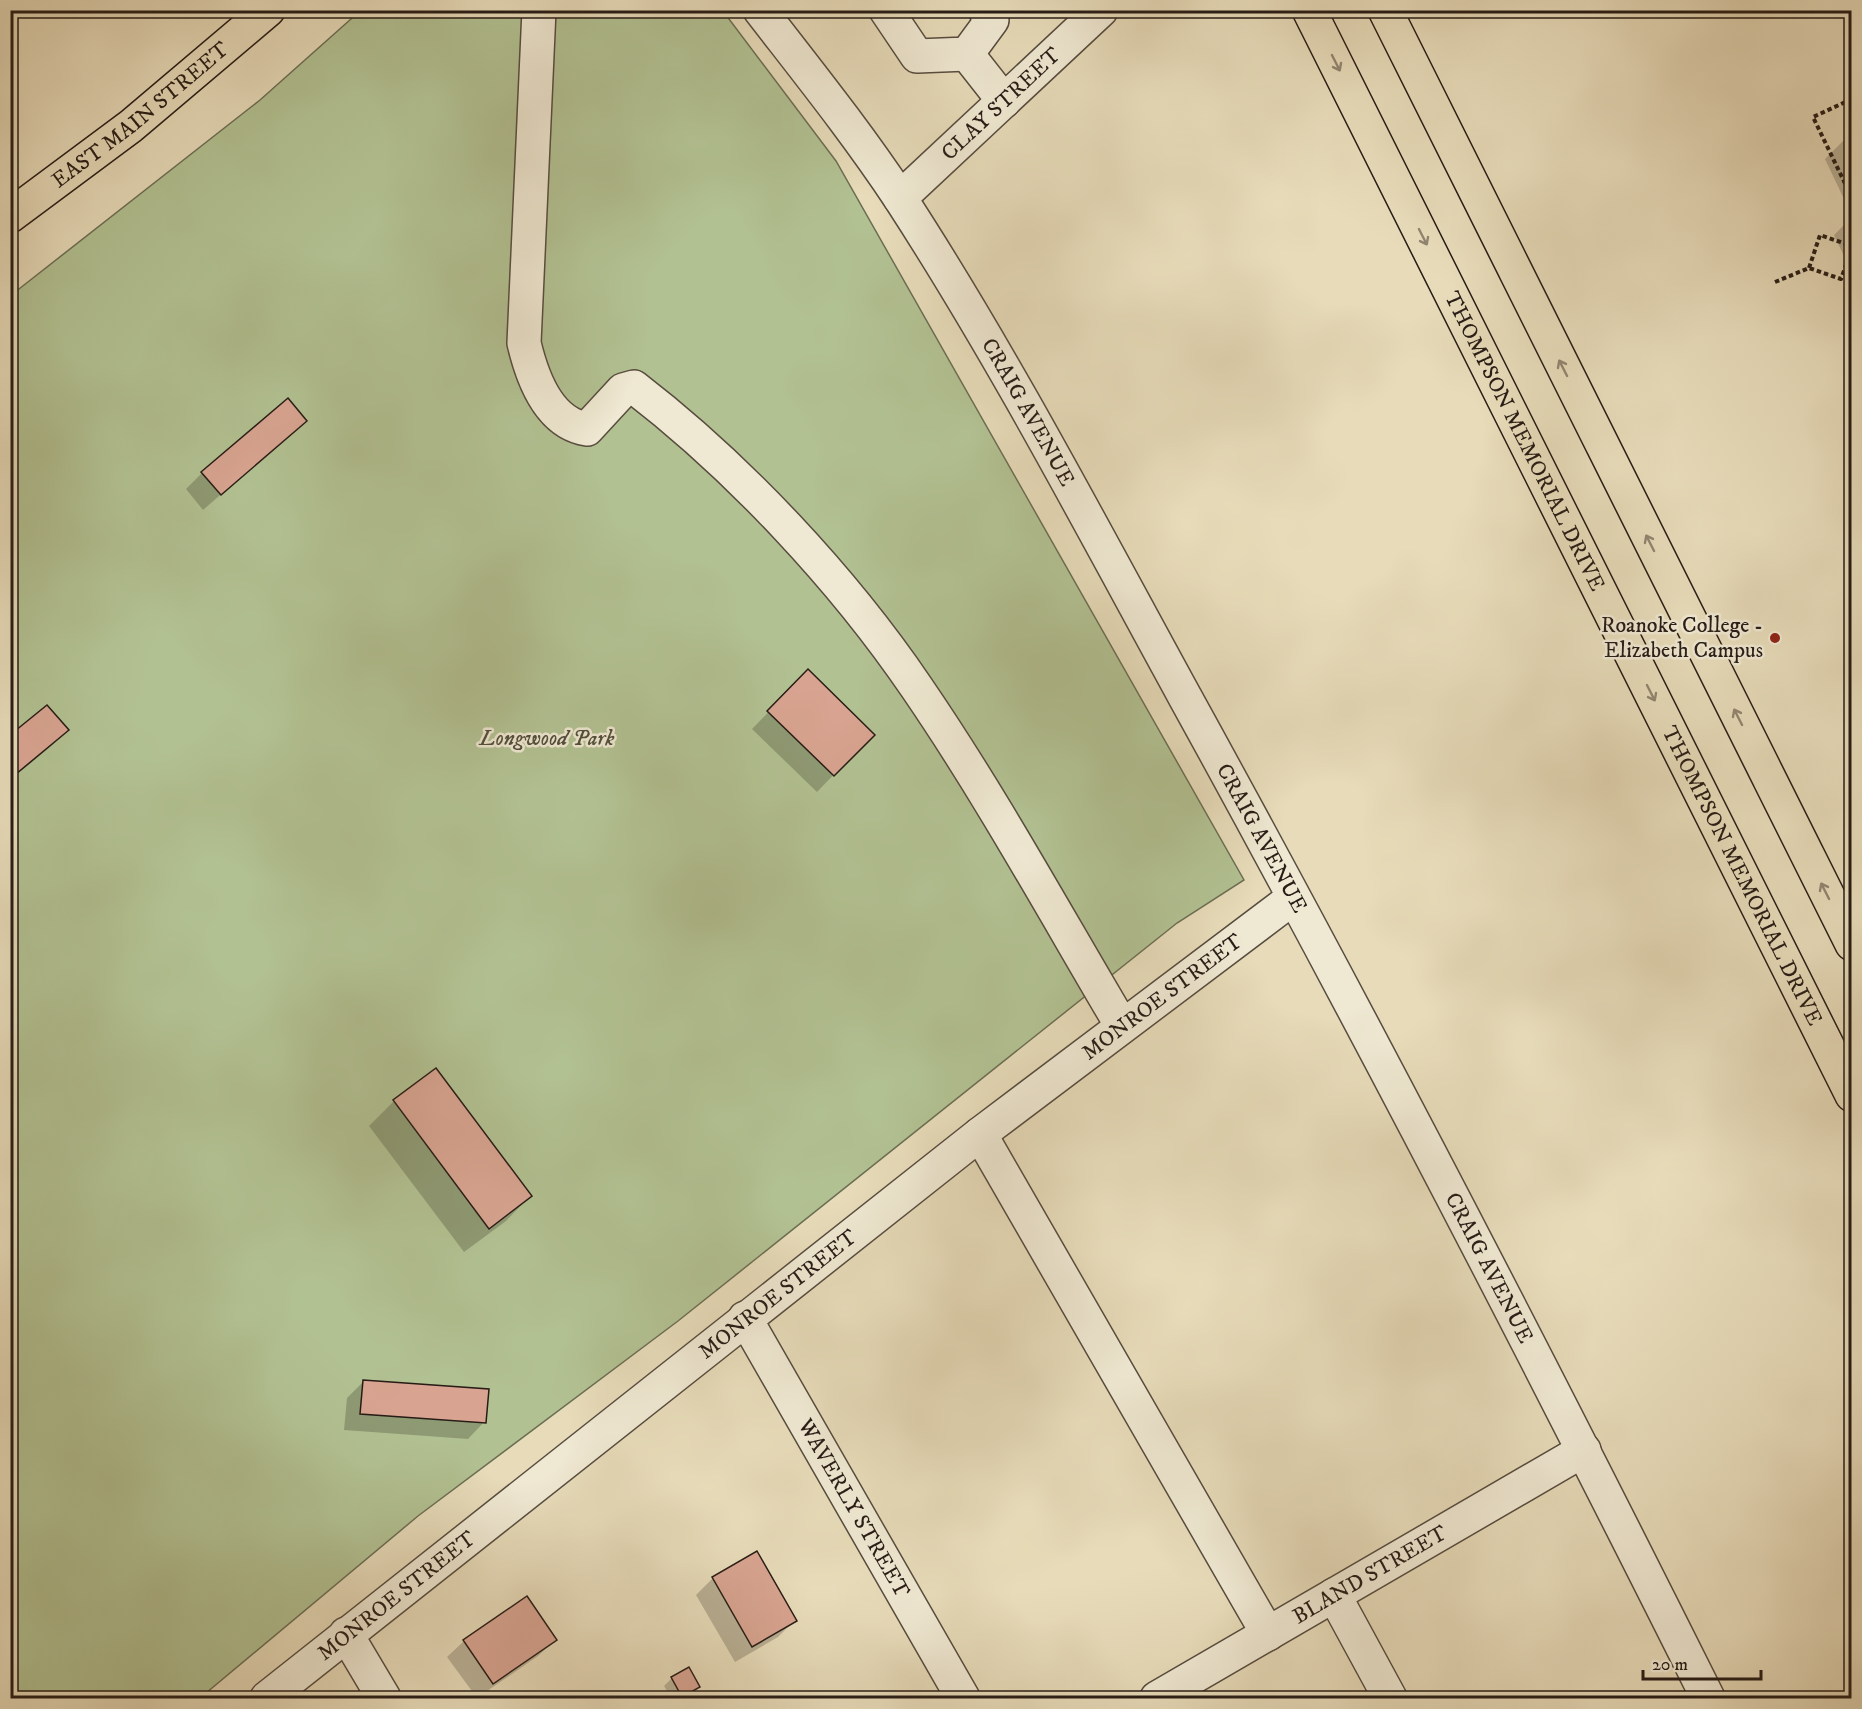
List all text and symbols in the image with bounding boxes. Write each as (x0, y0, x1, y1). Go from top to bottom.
street label: EAST MAIN STREET (46, 35, 234, 194)
street label: CLAY STREET (935, 41, 1066, 166)
one-way arrow (1330, 53, 1342, 71)
one-way arrow (1417, 228, 1429, 246)
street label: THOMPSON MEMORIAL DRIVE (1438, 287, 1611, 595)
street label: CRAIG AVENUE (976, 333, 1081, 491)
one-way arrow (1557, 360, 1568, 378)
one-way arrow (1644, 534, 1656, 552)
place label: Roanoke College - Elizabeth Campus (1601, 612, 1763, 664)
marker: Roanoke College - Elizabeth Campus (1768, 631, 1782, 645)
one-way arrow (1646, 684, 1657, 702)
one-way arrow (1732, 709, 1744, 726)
street label: THOMPSON MEMORIAL DRIVE (1656, 721, 1828, 1030)
park label: Longwood Park (478, 725, 615, 752)
street label: CRAIG AVENUE (1211, 759, 1313, 917)
one-way arrow (1819, 883, 1831, 901)
street label: MONROE STREET (1076, 927, 1248, 1066)
street label: CRAIG AVENUE (1439, 1188, 1539, 1348)
street label: MONROE STREET (693, 1223, 862, 1365)
street label: WAVERLY STREET (792, 1413, 916, 1602)
street label: BLAND STREET (1288, 1519, 1452, 1630)
street label: MONROE STREET (312, 1525, 481, 1666)
scale bar (1643, 1643, 1762, 1681)
text: 20 m (1652, 1654, 1688, 1676)

